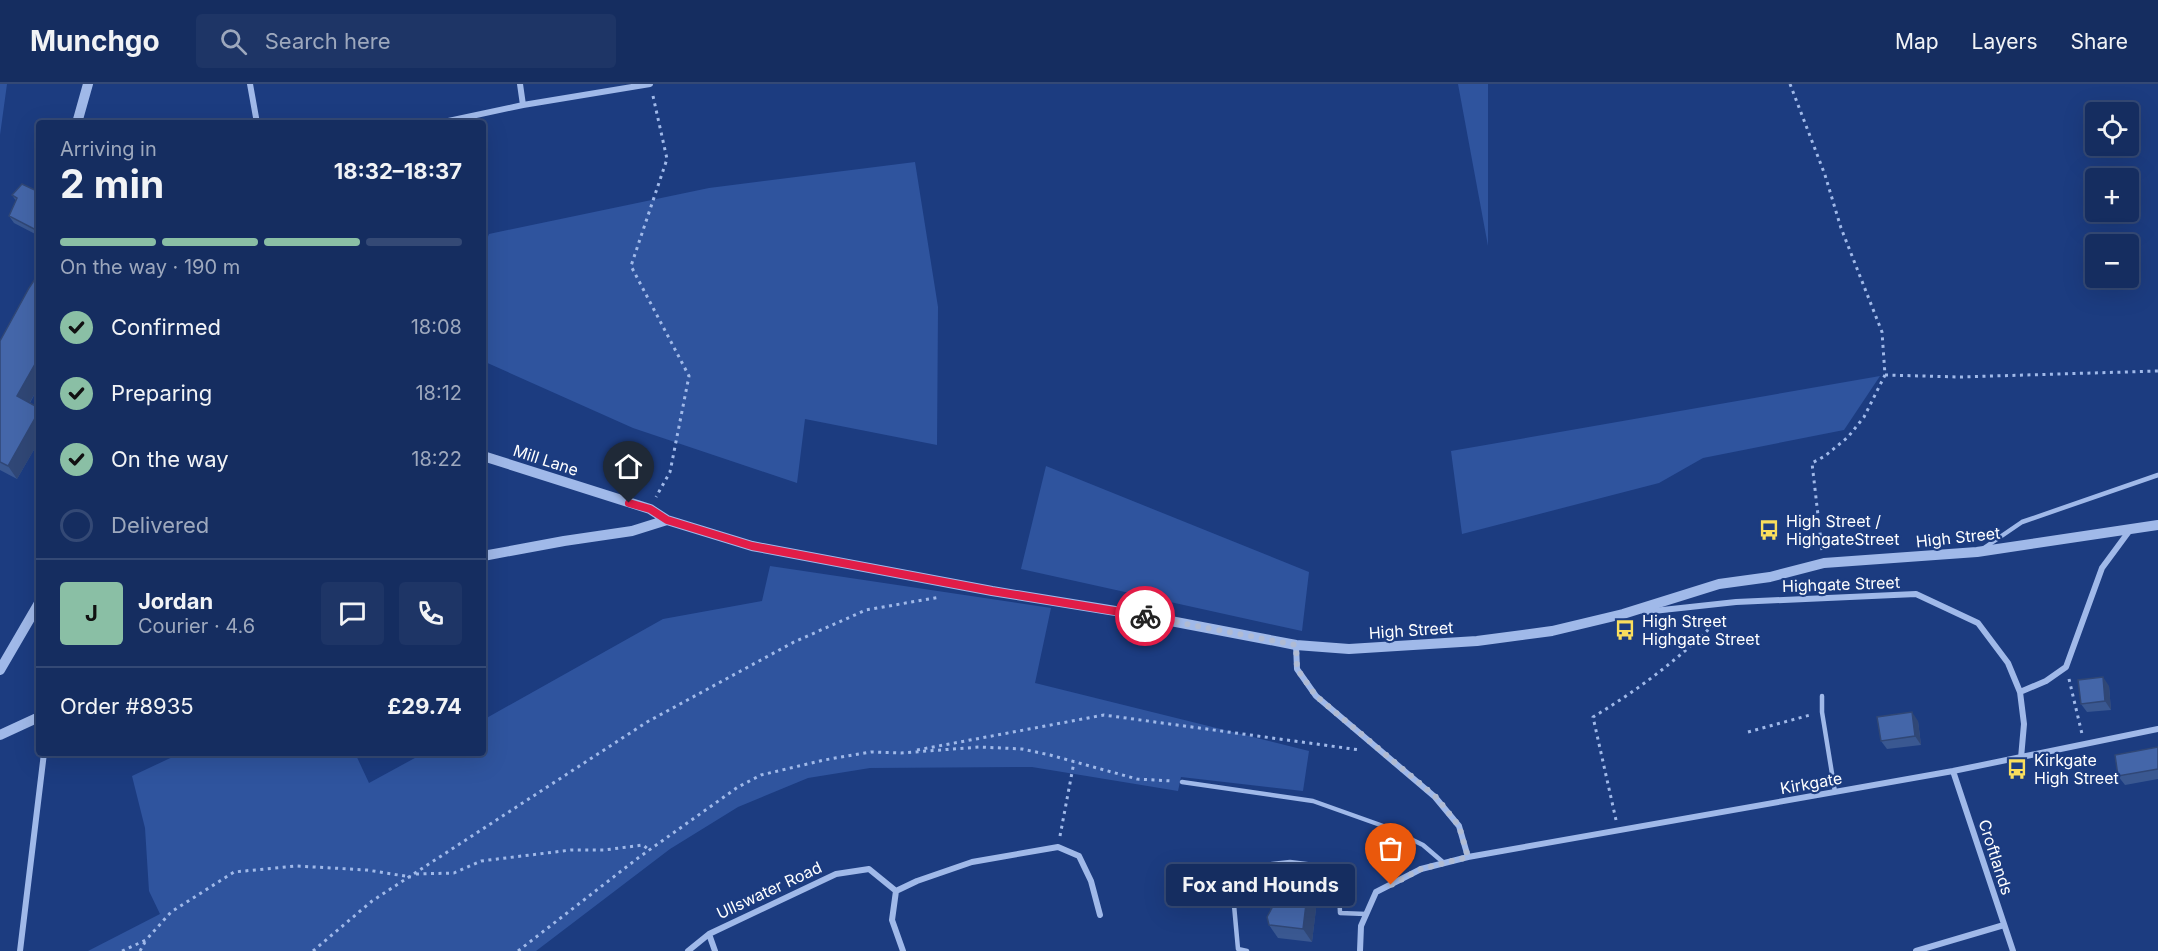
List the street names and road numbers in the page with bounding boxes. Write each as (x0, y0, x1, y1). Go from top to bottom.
street label: Mill Lane (511, 440, 581, 480)
street label: High Street (1915, 523, 2001, 551)
street label: Highgate Street (1782, 572, 1900, 596)
street label: High Street (1368, 617, 1454, 643)
street label: Kirkgate (1778, 768, 1844, 798)
street label: Croftlands (1974, 817, 2018, 897)
street label: Ullswater Road (713, 857, 825, 923)

